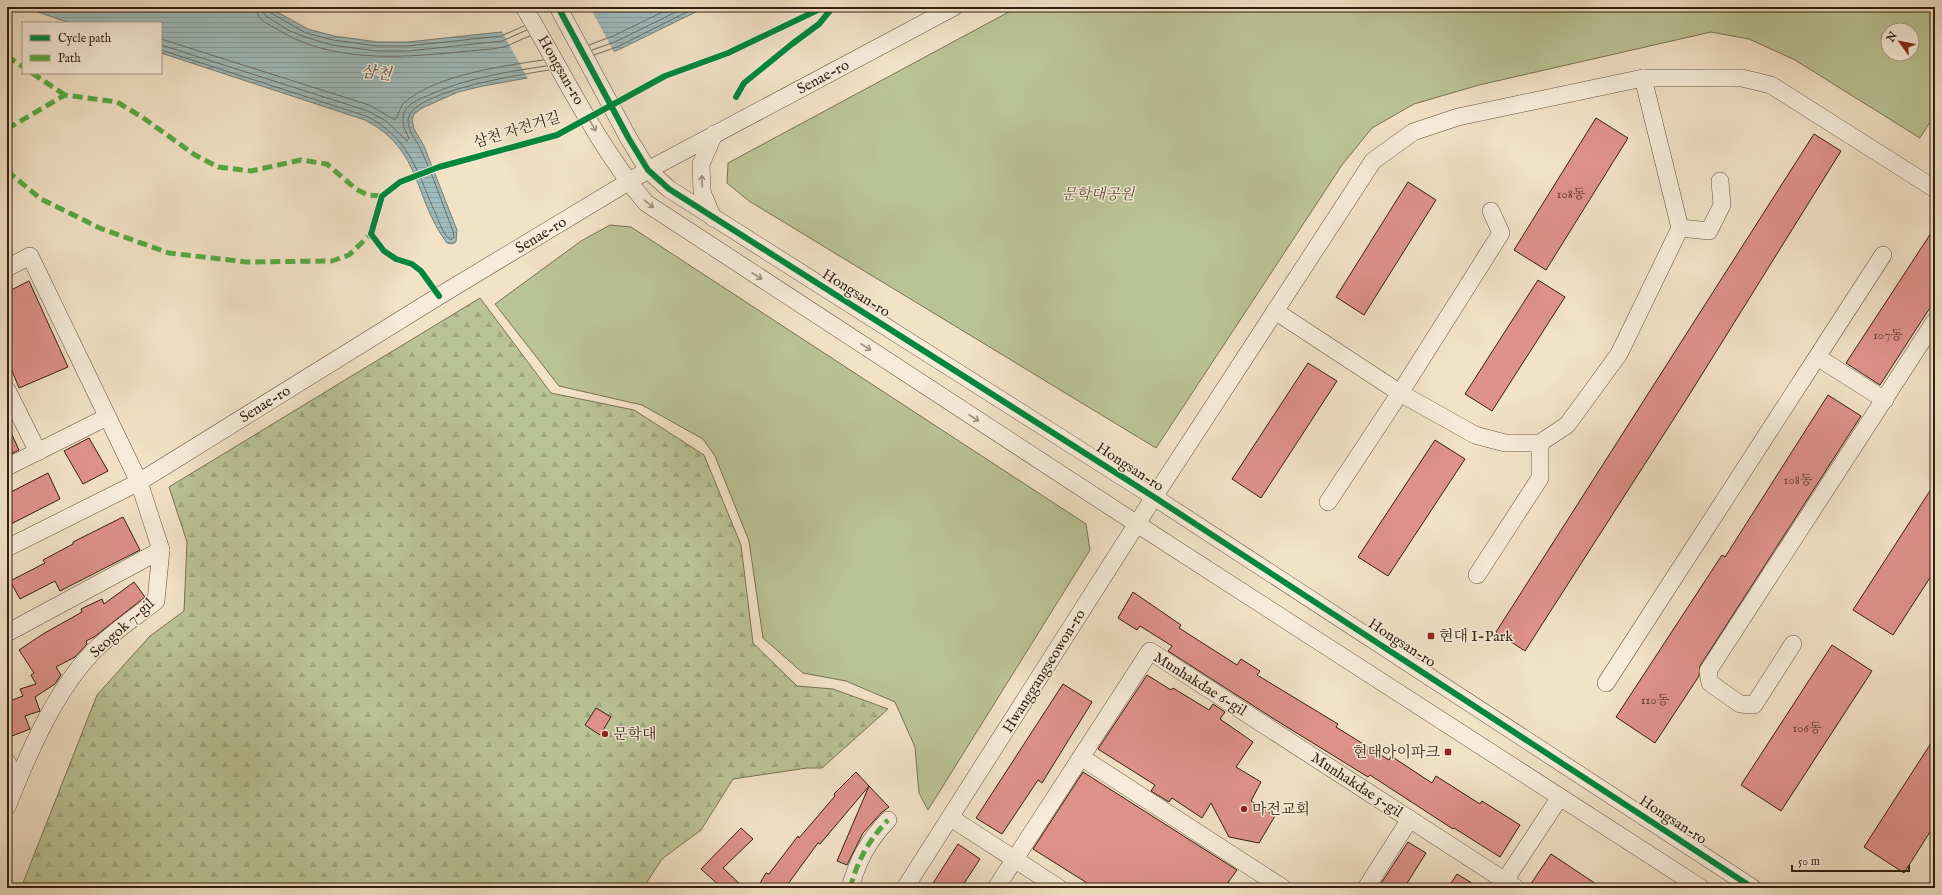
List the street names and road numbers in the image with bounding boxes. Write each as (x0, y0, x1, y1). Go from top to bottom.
street label: Hongsan-ro (533, 32, 589, 108)
street label: Senae-ro (794, 55, 852, 99)
street label: 삼천 자전거길 (471, 108, 563, 152)
street label: Senae-ro (512, 212, 570, 258)
street label: Hongsan-ro (818, 265, 894, 321)
street label: Senae-ro (236, 381, 294, 427)
street label: Hongsan-ro (1092, 438, 1168, 496)
street label: Seogok 7-gil (86, 593, 159, 662)
street label: Hwanggangseowon-ro (998, 606, 1090, 736)
street label: Hongsan-ro (1364, 614, 1440, 672)
street label: Munhakdae 6-gil (1150, 648, 1251, 721)
street label: Munhakdae 5-gil (1308, 748, 1407, 822)
street label: Hongsan-ro (1635, 791, 1711, 849)

